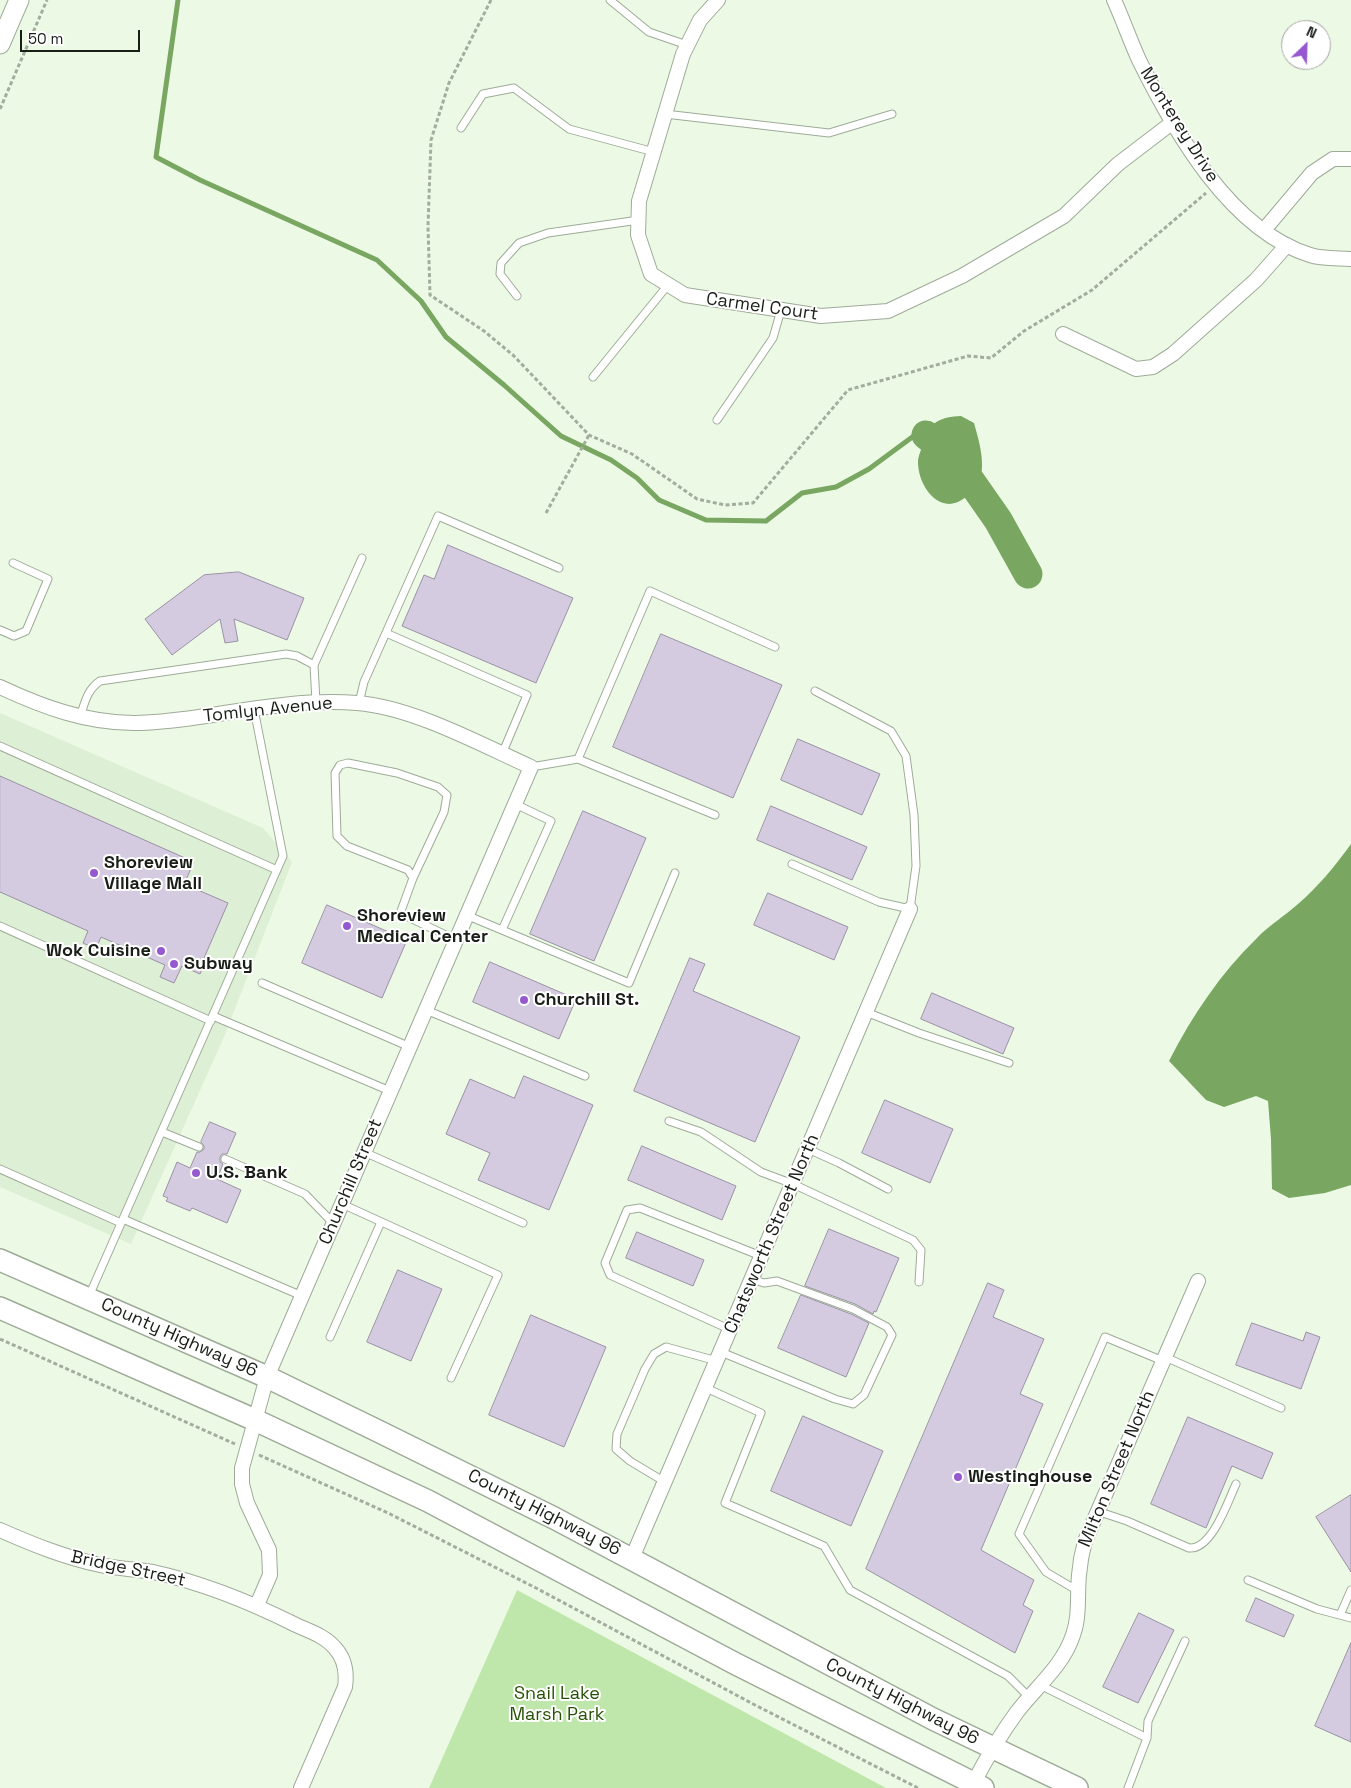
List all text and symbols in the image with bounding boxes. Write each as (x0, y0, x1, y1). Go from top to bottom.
scale bar (22, 20, 142, 52)
north arrow (1281, 20, 1331, 70)
text: N (1304, 22, 1320, 42)
text: 50 m (28, 29, 63, 48)
street label: Monterey Drive (1135, 63, 1223, 187)
street label: Carmel Court (705, 288, 819, 326)
street label: Tomlyn Avenue (202, 692, 334, 728)
place label: Shoreview Village Mall (104, 852, 202, 894)
marker: Shoreview Village Mall (88, 867, 100, 879)
place label: Shoreview Medical Center (357, 905, 488, 948)
marker: Shoreview Medical Center (341, 920, 353, 932)
place label: Wok Cuisine (46, 940, 151, 962)
marker: Wok Cuisine (155, 945, 167, 957)
place label: Subway (184, 953, 253, 975)
marker: Subway (168, 958, 180, 970)
place label: Churchill St. (534, 989, 639, 1011)
marker: Churchill St. (518, 994, 530, 1006)
street label: Churchill Street (315, 1116, 387, 1248)
street label: Chatsworth Street North (720, 1131, 824, 1337)
place label: U.S. Bank (206, 1162, 288, 1184)
marker: U.S. Bank (190, 1167, 202, 1179)
street label: County Highway 96 (97, 1294, 261, 1382)
street label: Milton Street North (1074, 1387, 1160, 1551)
street label: County Highway 96 (464, 1465, 624, 1561)
place label: Westinghouse (968, 1466, 1092, 1488)
marker: Westinghouse (952, 1471, 964, 1483)
street label: Bridge Street (69, 1546, 187, 1592)
street label: County Highway 96 (822, 1654, 982, 1750)
park label: Snail Lake Marsh Park (509, 1683, 605, 1726)

